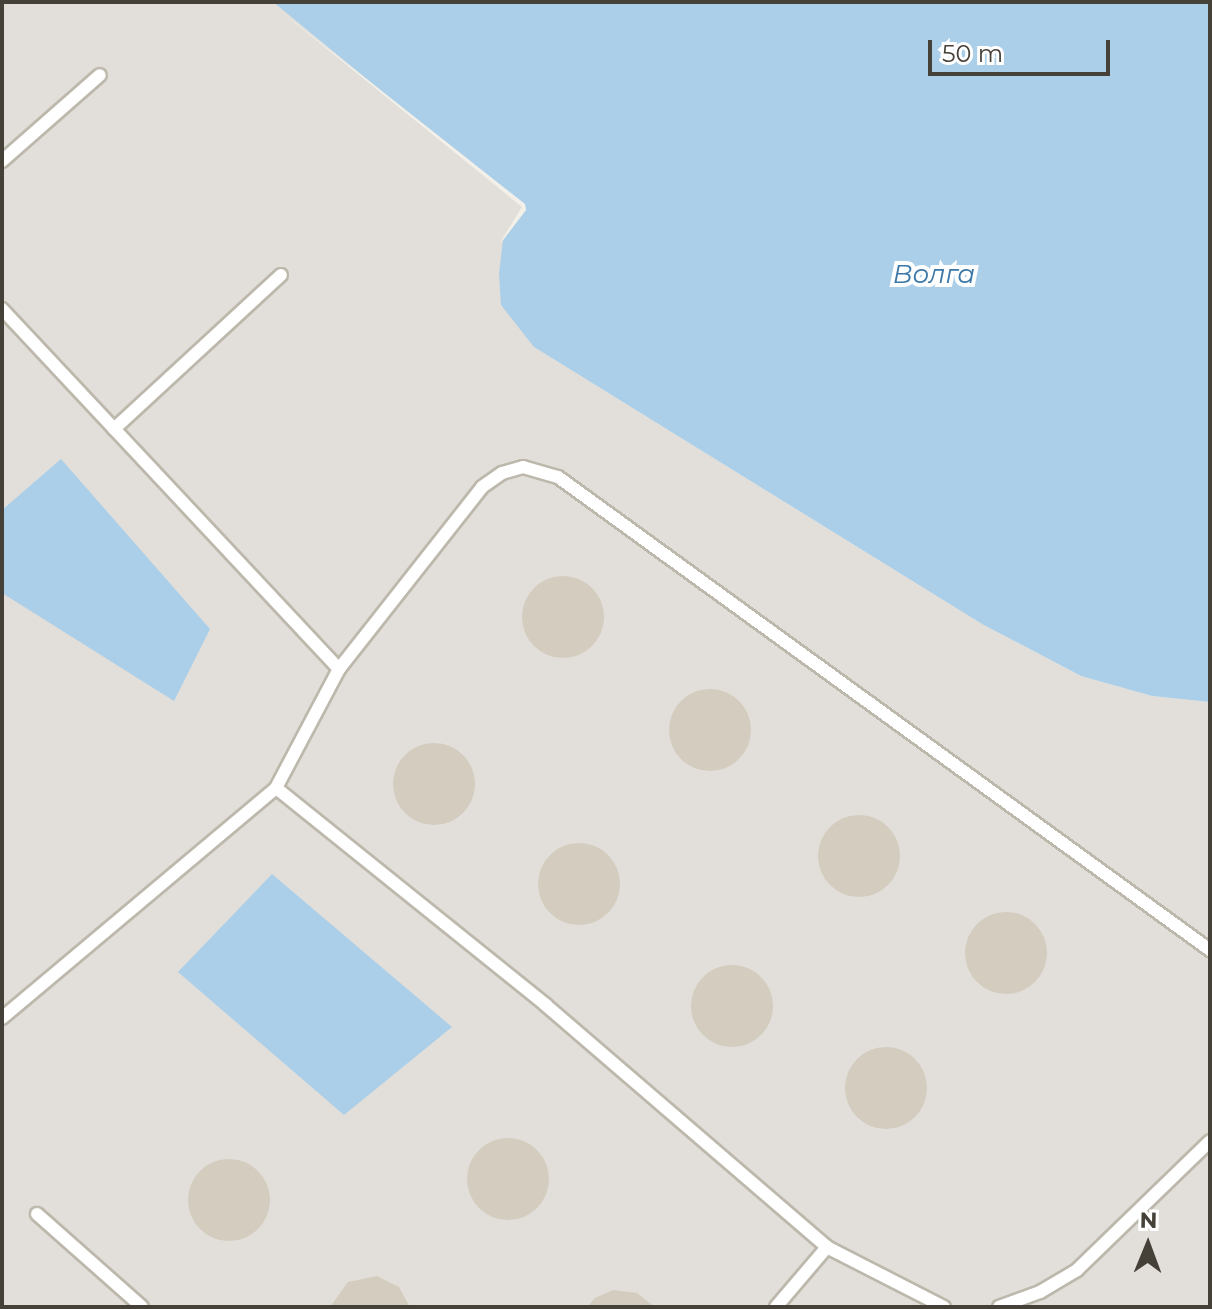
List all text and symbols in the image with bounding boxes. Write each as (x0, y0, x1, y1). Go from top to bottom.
scale bar (932, 24, 1114, 74)
text: 50 m (942, 39, 1003, 68)
water label: Волга (893, 259, 975, 291)
north arrow (1108, 1205, 1188, 1285)
text: N (1139, 1207, 1158, 1234)

